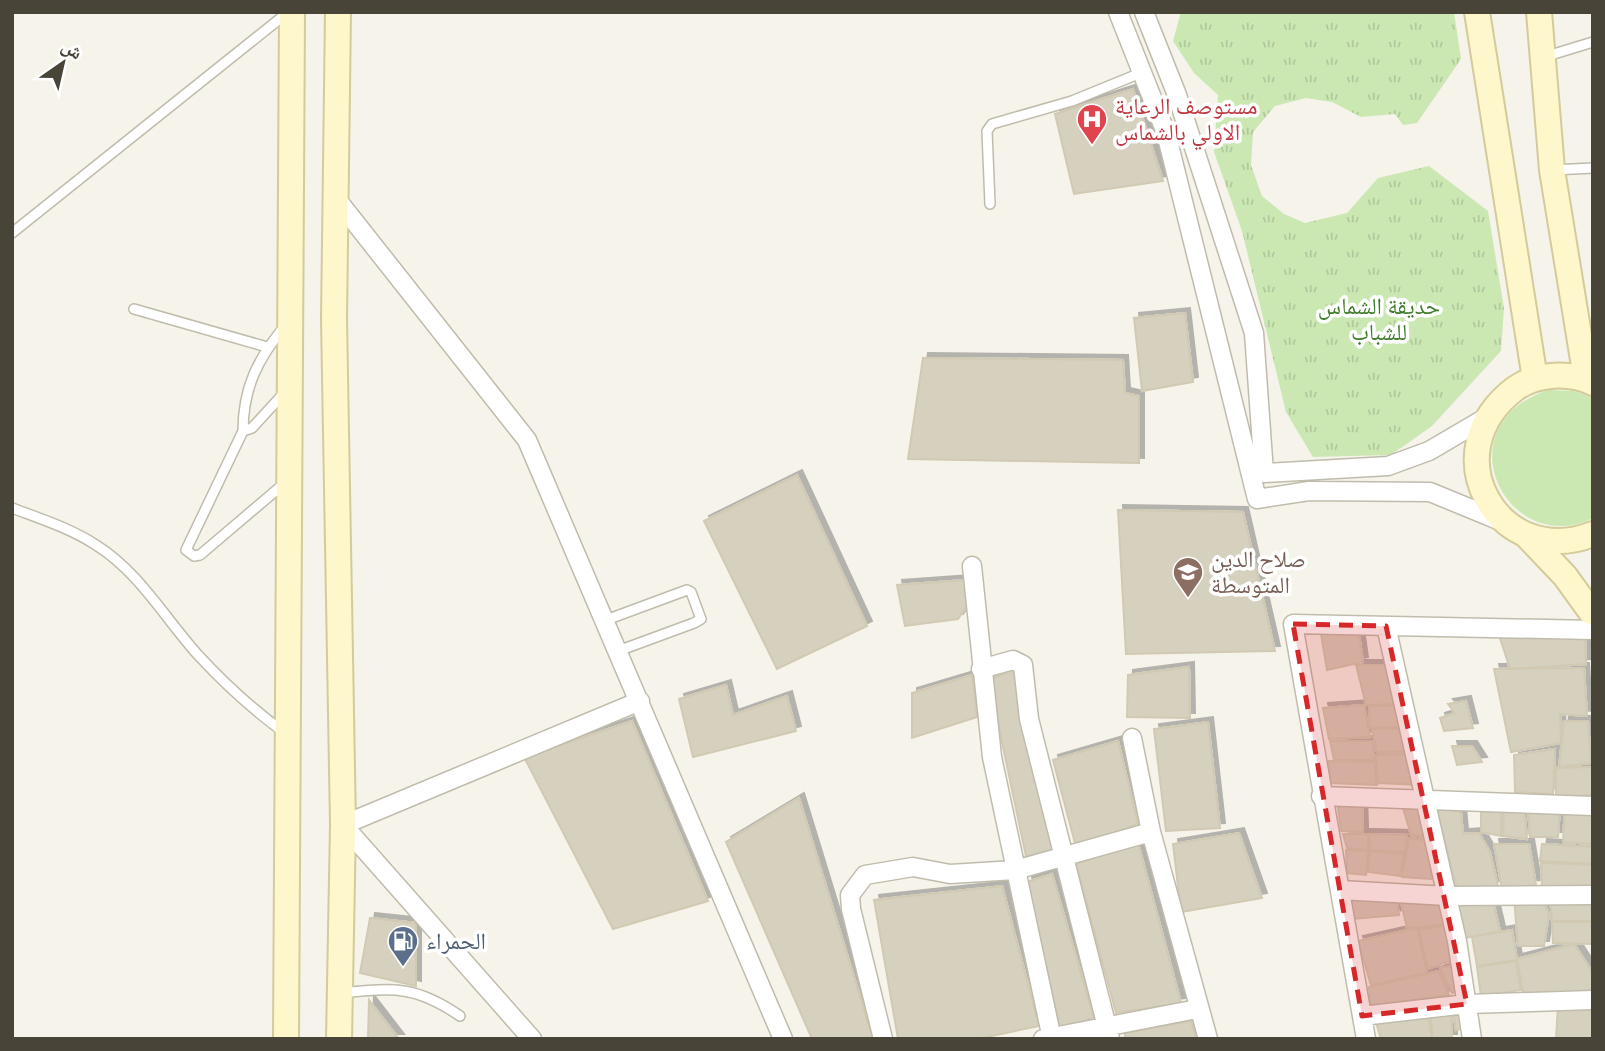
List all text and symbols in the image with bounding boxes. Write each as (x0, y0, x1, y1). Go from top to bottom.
north arrow (28, 28, 98, 98)
text: ش (56, 35, 86, 66)
place label: مستوصف الرعاية الاولي بالشماس (1115, 94, 1257, 151)
hospital icon: مستوصف الرعاية الاولي بالشماس (1075, 102, 1109, 146)
park label: حديقة الشماس للشباب (1318, 294, 1440, 349)
place label: صلاح الدين المتوسطة (1211, 547, 1306, 602)
school or university icon: صلاح الدين المتوسطة (1171, 555, 1205, 599)
fuel station icon: الحمراء (386, 924, 420, 968)
place label: الحمراء (426, 929, 486, 958)

